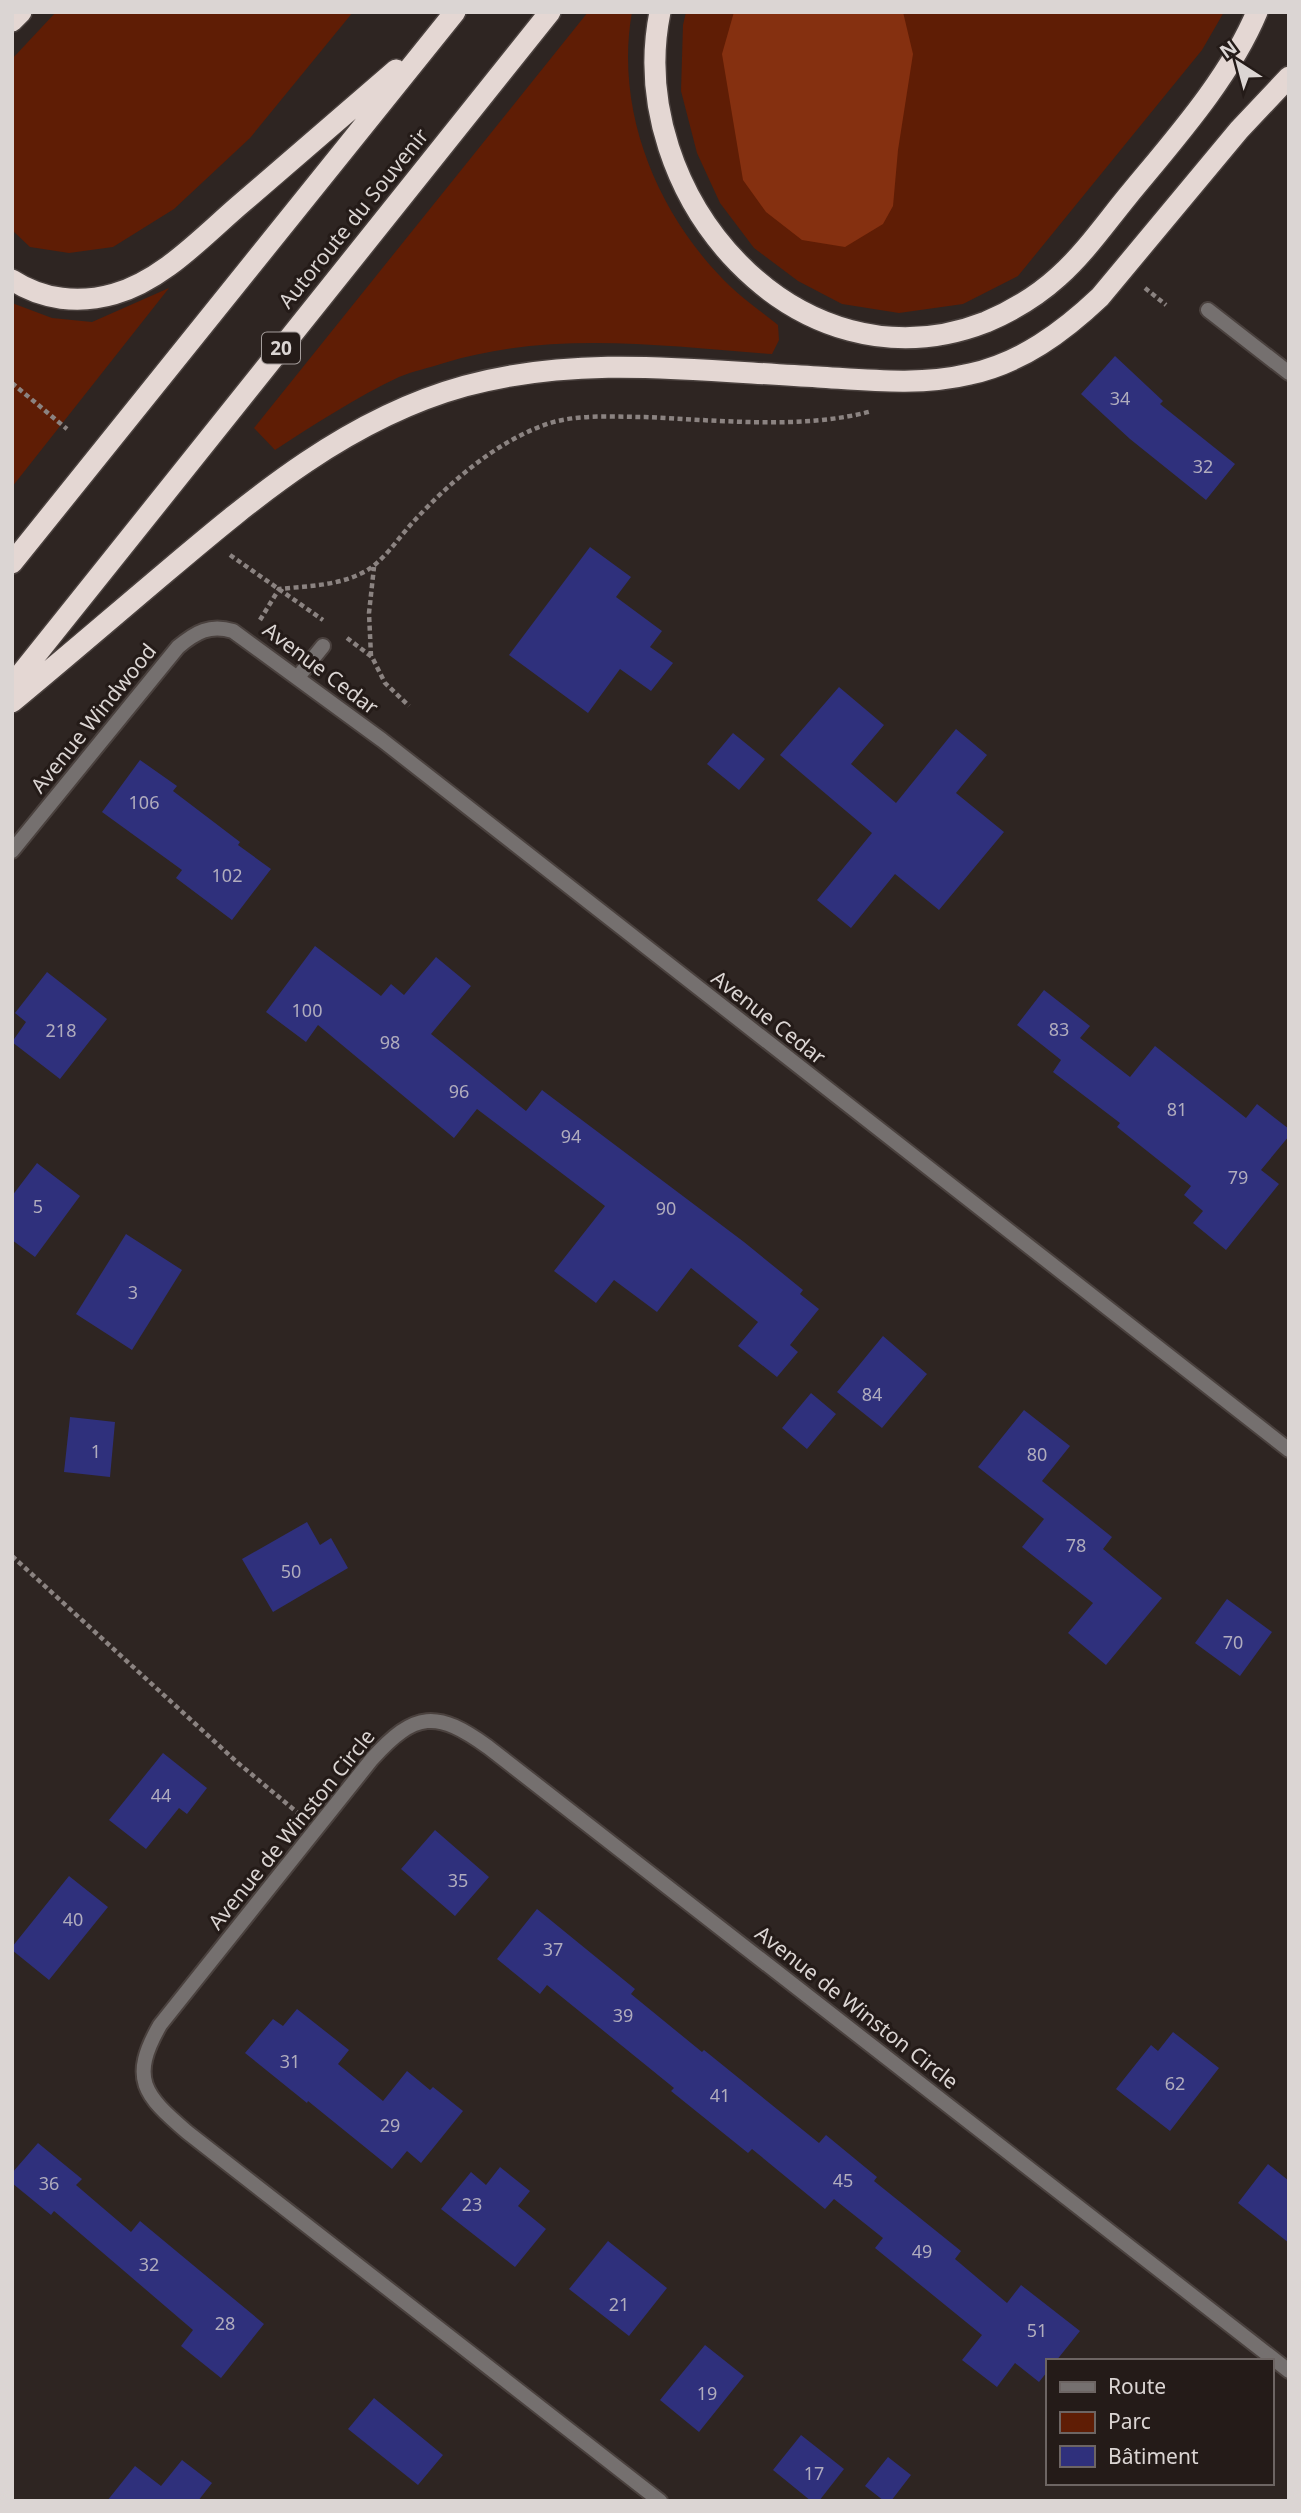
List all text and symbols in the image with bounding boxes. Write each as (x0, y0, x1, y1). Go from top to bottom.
north arrow (1203, 28, 1273, 98)
text: N (1214, 34, 1242, 64)
street label: Autoroute du Souvenir (272, 122, 434, 314)
road number: 20 (262, 332, 300, 364)
house number: 34 (1110, 386, 1130, 410)
house number: 32 (1193, 454, 1213, 478)
street label: Avenue Cedar (258, 615, 385, 721)
street label: Avenue Windwood (24, 637, 162, 799)
house number: 106 (129, 790, 159, 814)
house number: 102 (212, 863, 242, 887)
street label: Avenue Cedar (706, 964, 832, 1071)
house number: 100 (292, 998, 322, 1022)
house number: 83 (1049, 1017, 1069, 1041)
house number: 218 (46, 1018, 76, 1042)
house number: 98 (380, 1030, 400, 1054)
house number: 96 (449, 1079, 469, 1103)
house number: 81 (1167, 1097, 1187, 1121)
house number: 94 (561, 1124, 581, 1148)
house number: 79 (1228, 1165, 1248, 1189)
house number: 5 (33, 1194, 43, 1218)
house number: 90 (656, 1196, 676, 1220)
house number: 3 (128, 1280, 138, 1304)
house number: 84 (862, 1382, 882, 1406)
house number: 1 (91, 1439, 101, 1463)
house number: 80 (1027, 1442, 1047, 1466)
house number: 78 (1066, 1533, 1086, 1557)
house number: 50 (281, 1559, 301, 1583)
house number: 70 (1223, 1630, 1243, 1654)
street label: Avenue de Winston Circle (201, 1723, 381, 1935)
house number: 44 (151, 1783, 171, 1807)
house number: 35 (448, 1868, 468, 1892)
house number: 40 (63, 1907, 83, 1931)
street label: Avenue de Winston Circle (750, 1919, 964, 2095)
house number: 37 (543, 1937, 563, 1961)
house number: 39 (613, 2003, 633, 2027)
house number: 31 (280, 2049, 300, 2073)
house number: 62 (1165, 2071, 1185, 2095)
house number: 41 (710, 2083, 730, 2107)
house number: 29 (380, 2113, 400, 2137)
house number: 45 (833, 2168, 853, 2192)
house number: 36 (39, 2171, 59, 2195)
house number: 23 (462, 2192, 482, 2216)
house number: 49 (912, 2239, 932, 2263)
house number: 32 (139, 2252, 159, 2276)
house number: 21 (609, 2292, 629, 2316)
house number: 28 (215, 2311, 235, 2335)
house number: 51 (1027, 2318, 1047, 2342)
legend (1046, 2359, 1273, 2485)
text: Route (1108, 2372, 1166, 2400)
house number: 19 (697, 2381, 717, 2405)
text: Parc (1108, 2407, 1151, 2435)
text: Bâtiment (1108, 2442, 1199, 2470)
house number: 17 (804, 2461, 824, 2485)

